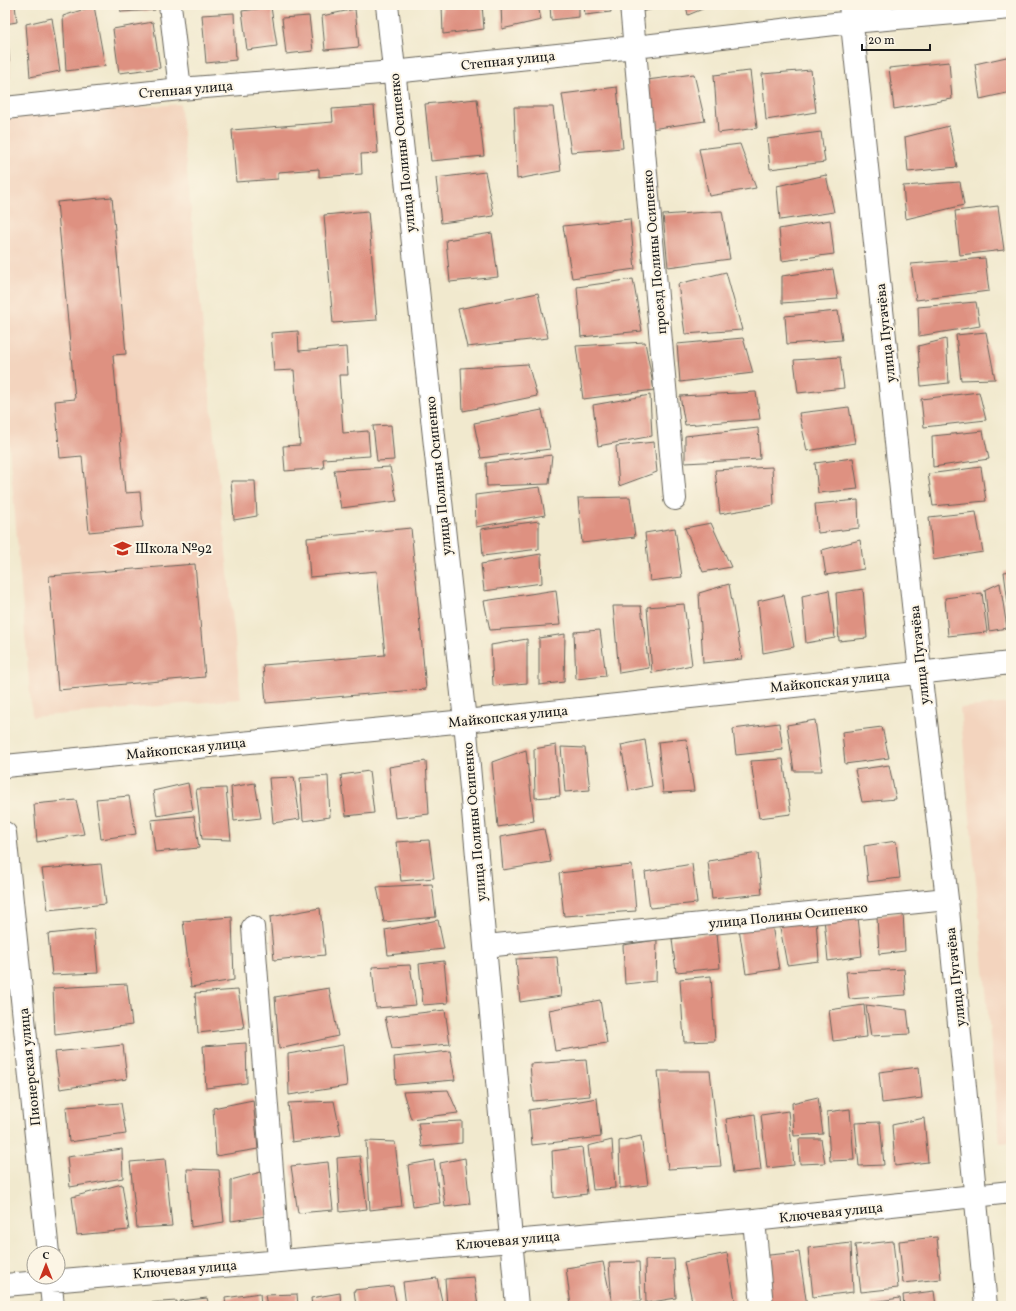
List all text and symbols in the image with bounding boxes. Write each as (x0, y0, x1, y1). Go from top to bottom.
scale bar (862, 26, 930, 52)
text: 20 m (868, 33, 895, 49)
street label: Степная улица (460, 47, 556, 76)
street label: улица Полины Осипенко (386, 72, 421, 233)
street label: Степная улица (138, 77, 234, 104)
street label: проезд Полины Осипенко (639, 169, 672, 335)
street label: улица Пугачёва (872, 282, 901, 384)
street label: улица Полины Осипенко (422, 395, 457, 556)
school or university icon: Школа №92 (112, 538, 132, 558)
place label: Школа №92 (135, 540, 212, 559)
street label: улица Пугачёва (906, 604, 935, 706)
street label: Майкопская улица (769, 667, 891, 698)
street label: Майкопская улица (447, 702, 569, 733)
street label: Майкопская улица (125, 734, 247, 765)
street label: улица Полины Осипенко (459, 741, 492, 902)
street label: улица Полины Осипенко (708, 899, 869, 934)
street label: улица Пугачёва (942, 926, 971, 1028)
street label: Пионерская улица (15, 1007, 46, 1127)
street label: Ключевая улица (778, 1199, 884, 1228)
street label: Ключевая улица (455, 1227, 561, 1256)
north arrow (26, 1245, 66, 1285)
text: С (42, 1249, 50, 1264)
street label: Ключевая улица (132, 1256, 238, 1285)

